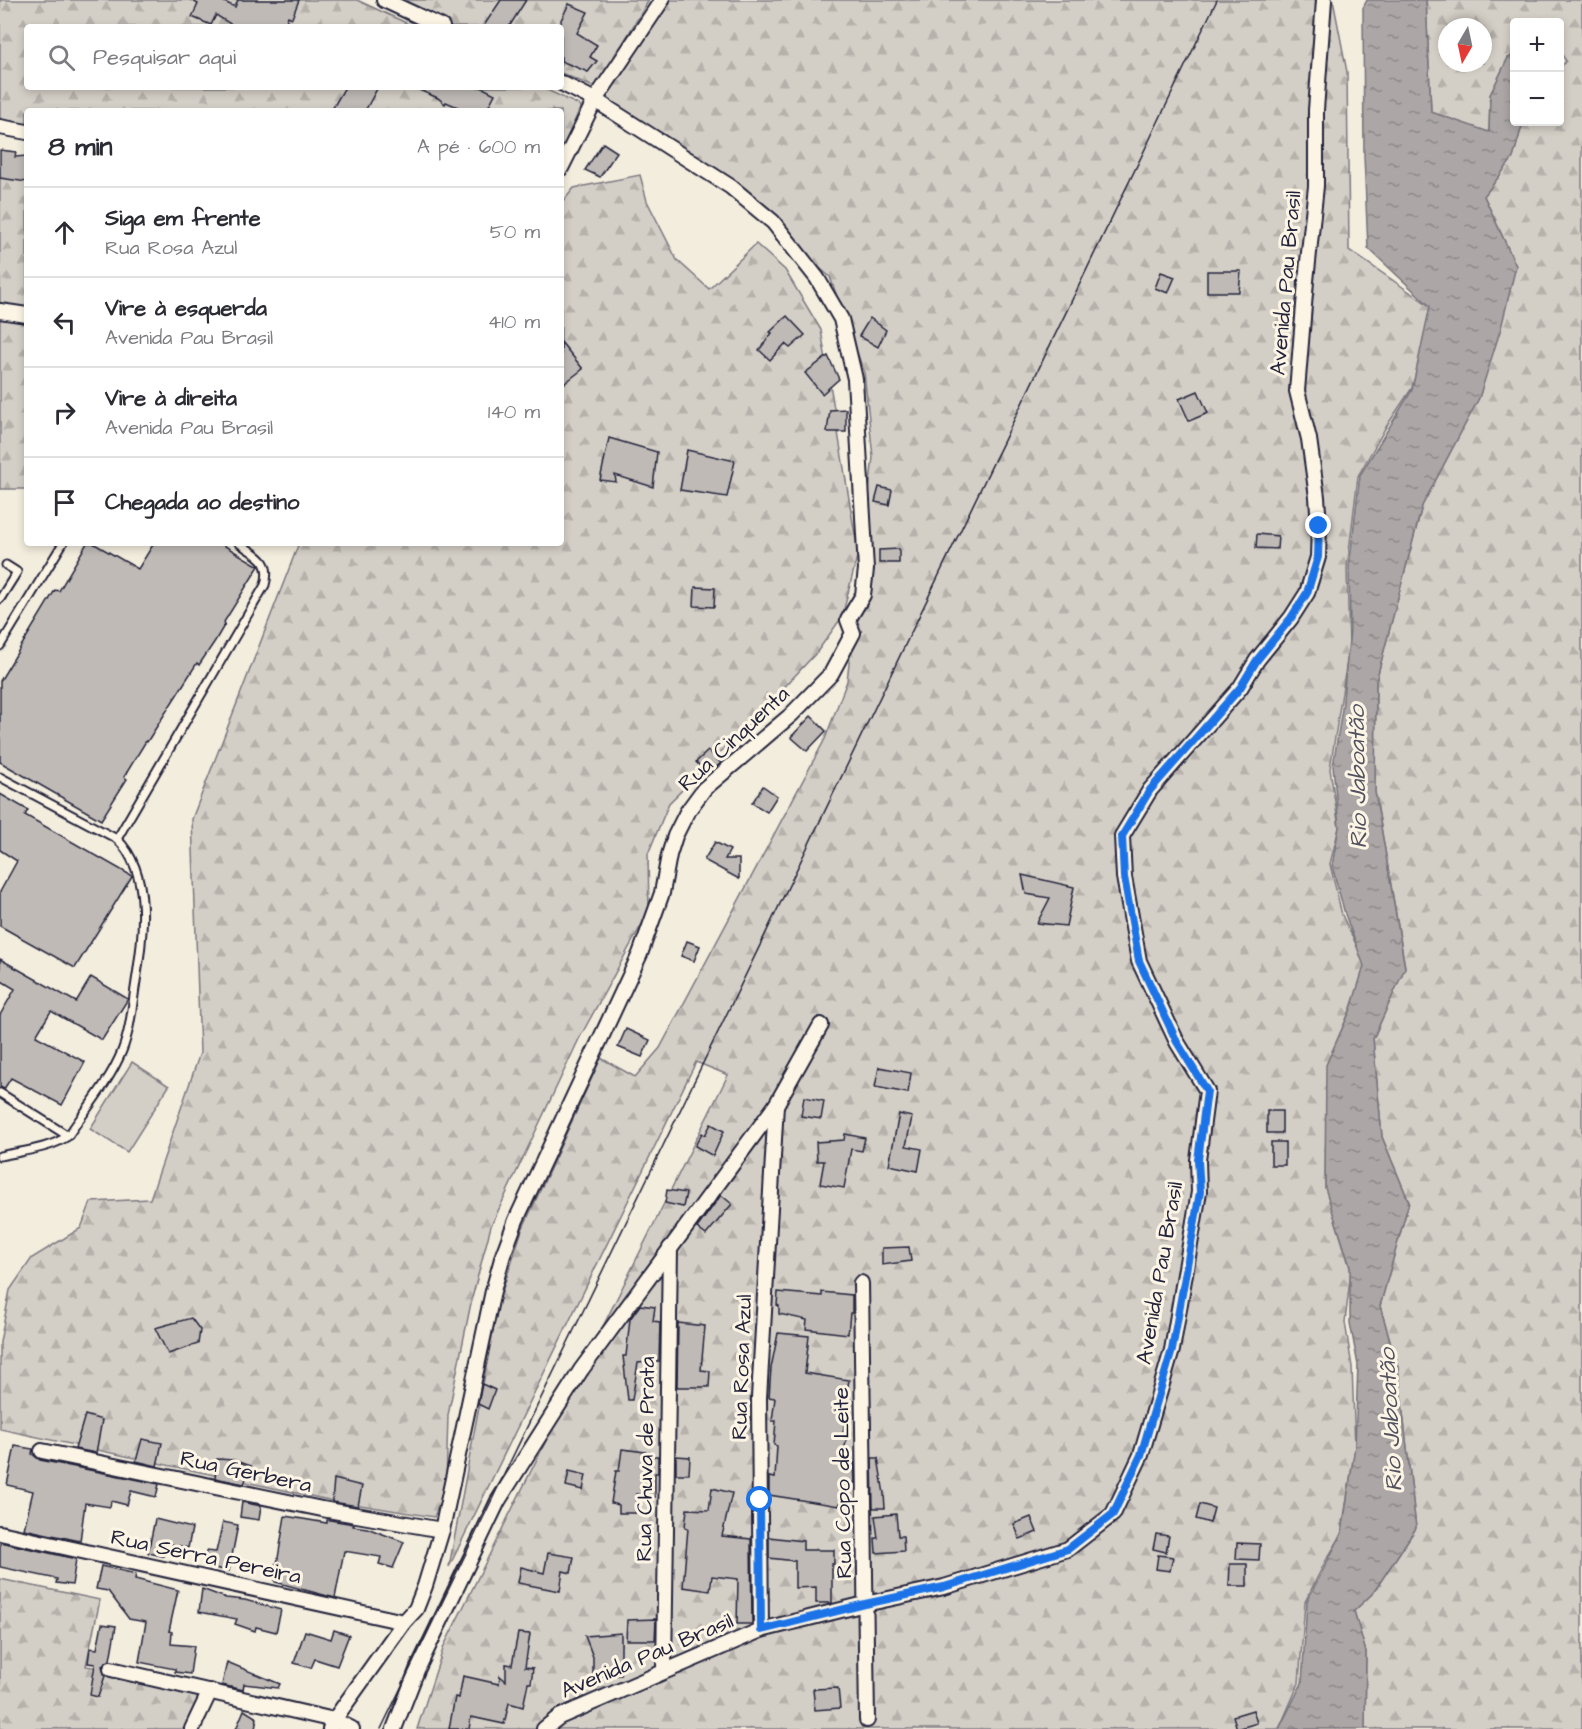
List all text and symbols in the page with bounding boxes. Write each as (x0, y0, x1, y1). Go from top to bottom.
north arrow (1438, 18, 1492, 72)
map controls (1510, 18, 1564, 126)
button: + (1510, 18, 1564, 72)
search box (24, 24, 564, 90)
icon: search (45, 41, 78, 74)
text: Pesquisar aqui (93, 42, 236, 73)
button: − (1510, 72, 1564, 126)
text: 8 min (48, 129, 112, 165)
text: A pé · 600 m (417, 133, 540, 161)
street label: Avenida Pau Brasil (1262, 189, 1310, 377)
text: Siga em frente (105, 203, 261, 234)
icon: ahead (48, 216, 81, 249)
text: 50 m (490, 218, 540, 246)
text: Rua Rosa Azul (105, 234, 237, 262)
text: Vire à esquerda (105, 293, 267, 324)
icon: left (48, 306, 81, 339)
text: 410 m (488, 308, 540, 336)
text: Avenida Pau Brasil (105, 324, 273, 352)
text: Vire à direita (105, 383, 237, 414)
icon: right (48, 396, 81, 429)
text: 140 m (488, 398, 540, 426)
text: Avenida Pau Brasil (105, 414, 273, 442)
icon: arrive (48, 486, 81, 519)
text: Chegada ao destino (105, 487, 299, 518)
route end (1305, 512, 1331, 538)
street label: Rua Cinquenta (671, 679, 797, 799)
water label: Rio Jaboatão (1340, 704, 1376, 849)
street label: Avenida Pau Brasil (1129, 1179, 1191, 1367)
street label: Rua Rosa Azul (724, 1294, 760, 1440)
water label: Rio Jaboatão (1370, 1346, 1412, 1492)
street label: Rua Chuva de Prata (629, 1356, 663, 1562)
street label: Rua Copo de Leite (826, 1387, 860, 1579)
street label: Rua Gerbera (177, 1443, 315, 1501)
route start (746, 1486, 772, 1512)
street label: Rua Serra Pereira (108, 1522, 304, 1592)
street label: Avenida Pau Brasil (556, 1606, 738, 1706)

